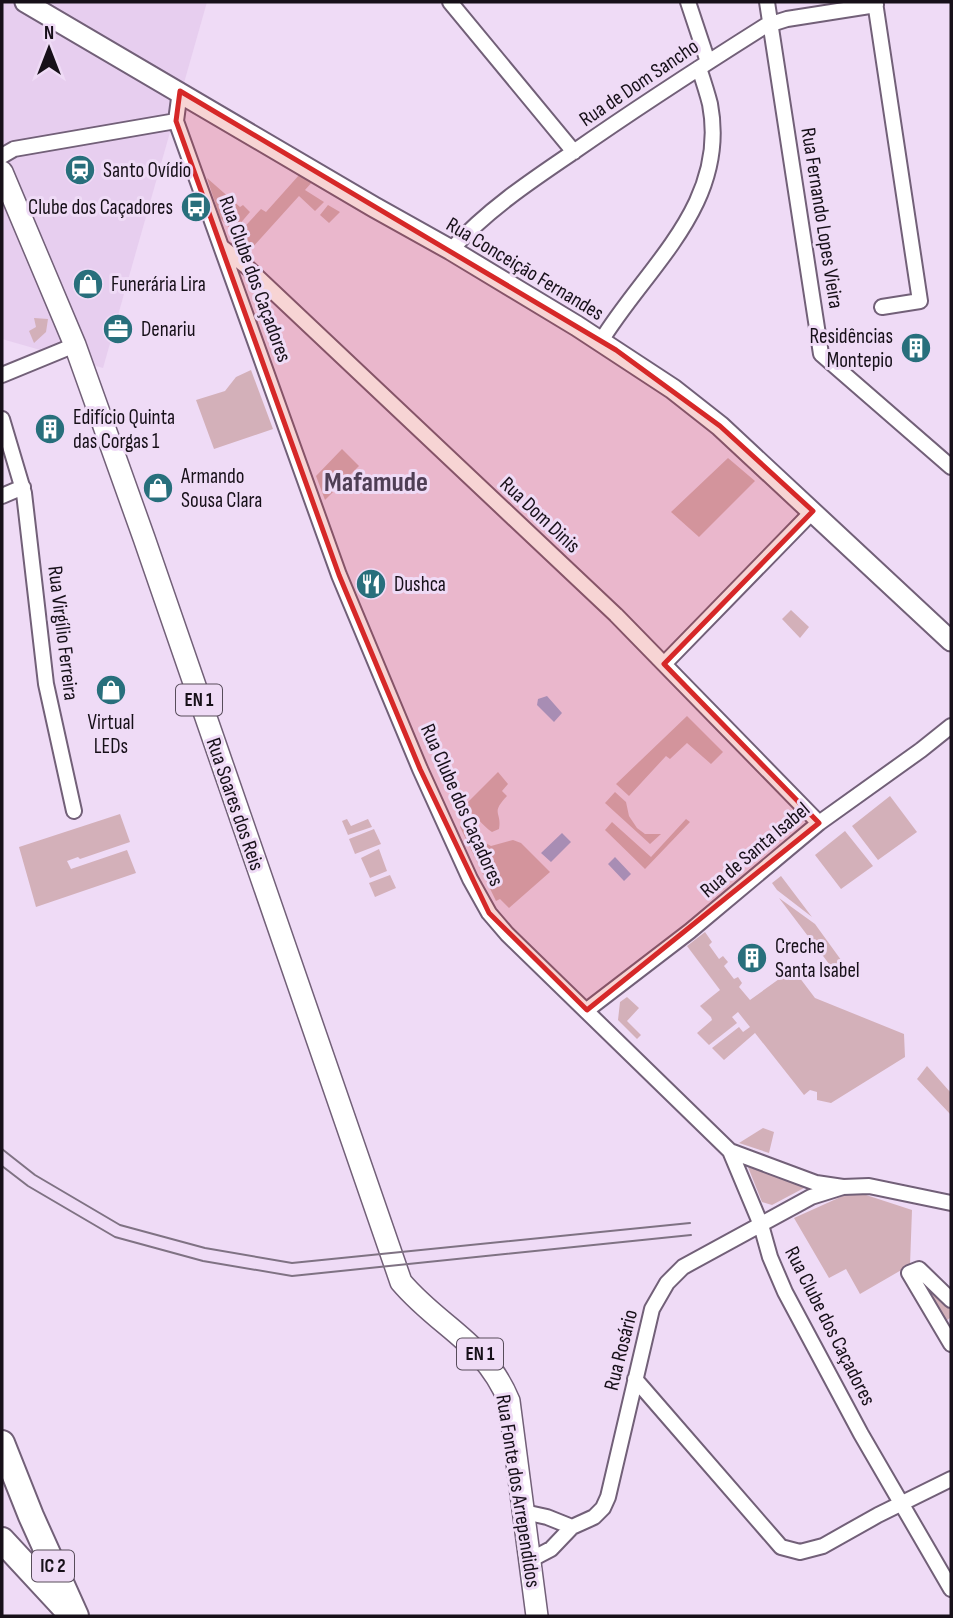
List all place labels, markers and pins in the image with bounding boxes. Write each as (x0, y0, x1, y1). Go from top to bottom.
station icon: Santo Ovídio (63, 153, 97, 187)
place label: Santo Ovídio (103, 158, 191, 183)
bus stop icon: Clube dos Caçadores (179, 190, 213, 224)
place label: Clube dos Caçadores (28, 195, 173, 220)
shop icon: Funerária Lira (71, 267, 105, 301)
place label: Funerária Lira (111, 272, 206, 297)
office icon: Denariu (101, 312, 135, 346)
place label: Denariu (141, 317, 196, 342)
place label: Residências Montepio (810, 324, 893, 373)
building icon: Residências Montepio (899, 331, 933, 365)
place label: Edifício Quinta das Corgas 1 (73, 405, 175, 454)
building icon: Edifício Quinta das Corgas 1 (33, 412, 67, 446)
place label: Armando Sousa Clara (180, 464, 262, 513)
shop icon: Armando Sousa Clara (141, 471, 175, 505)
restaurant icon: Dushca (354, 567, 388, 601)
place label: Dushca (394, 572, 446, 597)
shop icon: Virtual LEDs (94, 673, 128, 707)
place label: Virtual LEDs (88, 710, 134, 759)
place label: Creche Santa Isabel (775, 934, 860, 983)
building icon: Creche Santa Isabel (735, 941, 769, 975)

